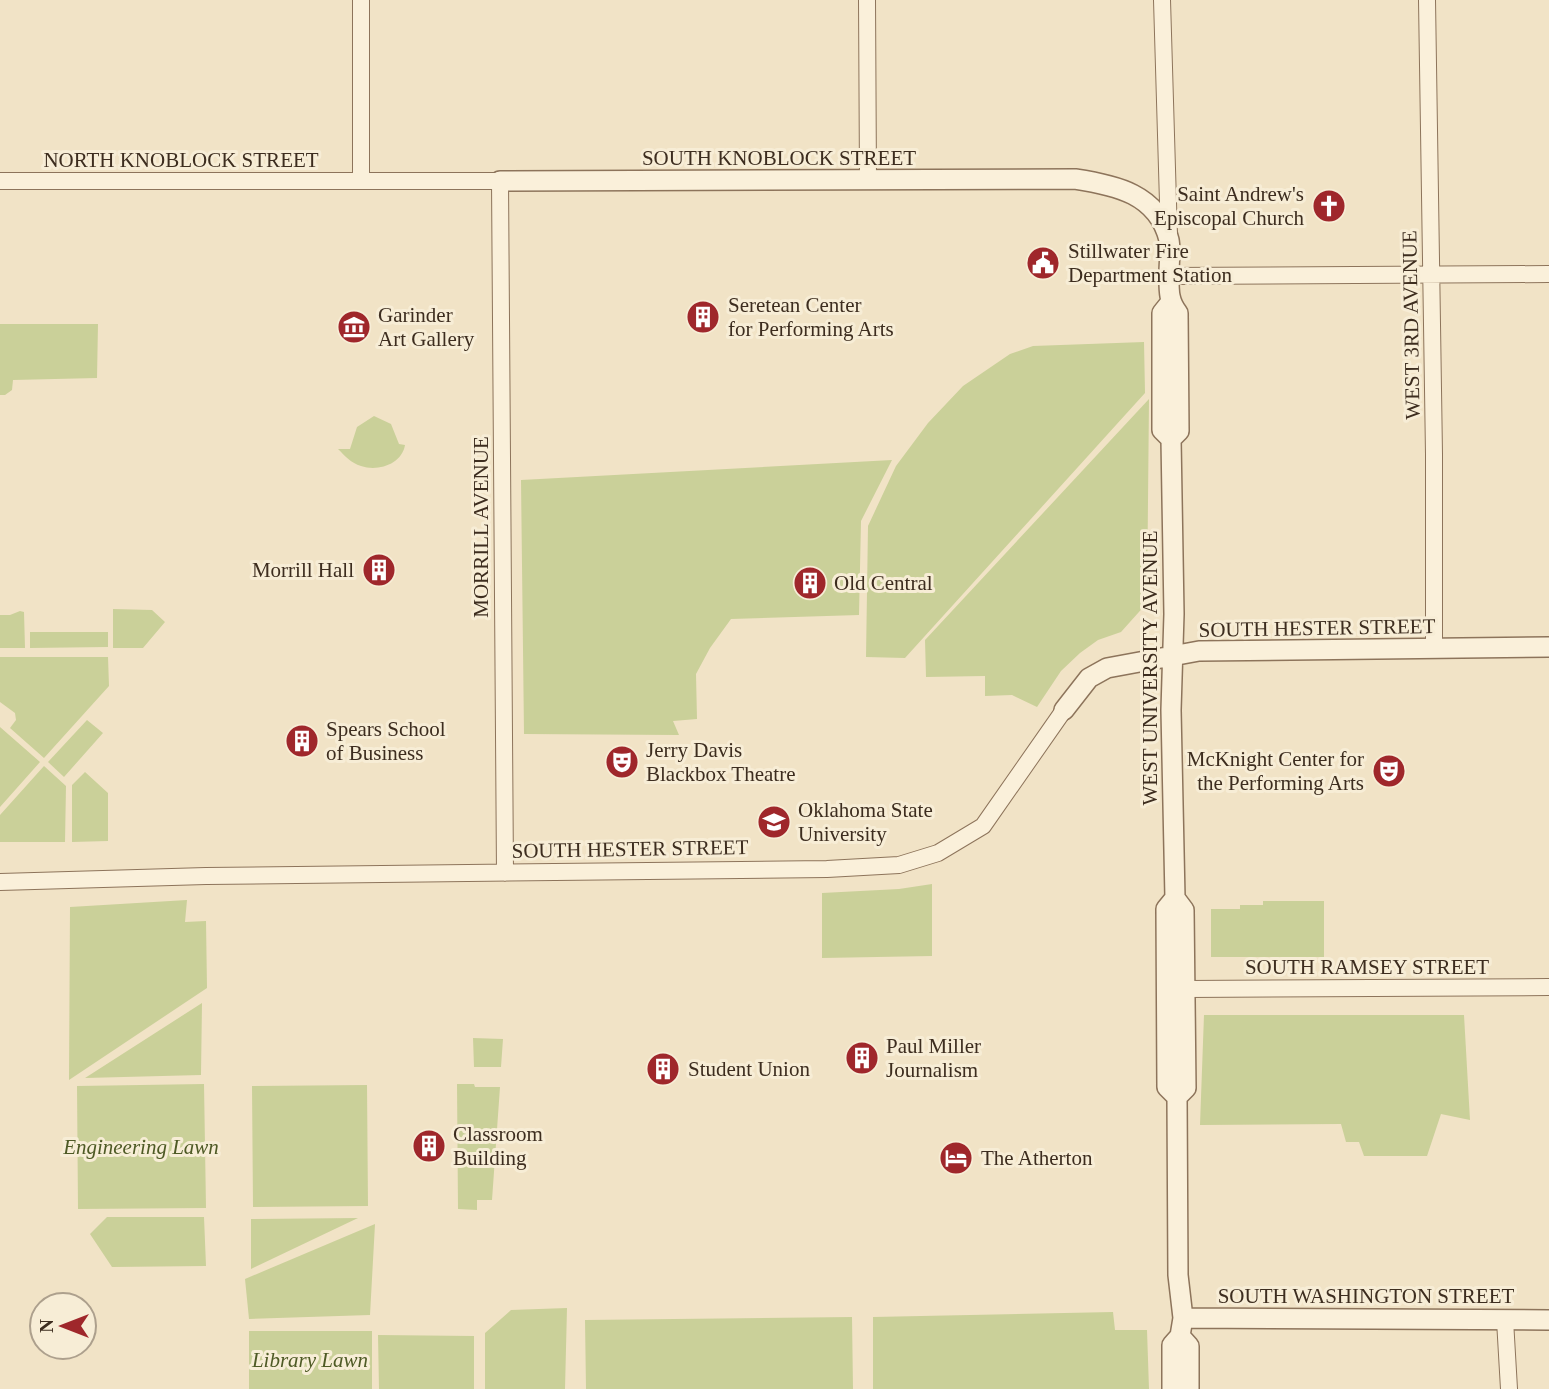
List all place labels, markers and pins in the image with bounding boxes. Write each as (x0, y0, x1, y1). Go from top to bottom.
place label: Saint Andrew's Episcopal Church (1154, 182, 1304, 230)
church icon: Saint Andrew's Episcopal Church (1310, 187, 1348, 225)
place label: Stillwater Fire Department Station (1068, 239, 1232, 287)
public building icon: Stillwater Fire Department Station (1024, 244, 1062, 282)
place label: Seretean Center for Performing Arts (728, 293, 894, 341)
building icon: Seretean Center for Performing Arts (684, 298, 722, 336)
place label: Garinder Art Gallery (378, 303, 475, 351)
museum icon: Garinder Art Gallery (335, 308, 373, 346)
building icon: Morrill Hall (360, 551, 398, 589)
place label: Morrill Hall (252, 558, 354, 582)
building icon: Old Central (791, 564, 829, 602)
place label: Old Central (834, 571, 933, 595)
place label: Spears School of Business (326, 717, 446, 765)
building icon: Spears School of Business (283, 722, 321, 760)
place label: Jerry Davis Blackbox Theatre (646, 738, 795, 786)
theatre icon: Jerry Davis Blackbox Theatre (603, 743, 641, 781)
place label: McKnight Center for the Performing Arts (1187, 747, 1364, 795)
theatre icon: McKnight Center for the Performing Arts (1370, 752, 1408, 790)
place label: Oklahoma State University (798, 798, 933, 846)
school or university icon: Oklahoma State University (755, 803, 793, 841)
place label: Paul Miller Journalism (886, 1034, 981, 1082)
building icon: Paul Miller Journalism (843, 1039, 881, 1077)
building icon: Student Union (644, 1050, 682, 1088)
place label: Student Union (688, 1057, 810, 1081)
place label: Classroom Building (453, 1122, 543, 1170)
building icon: Classroom Building (410, 1127, 448, 1165)
hotel icon: The Atherton (937, 1139, 975, 1177)
place label: The Atherton (981, 1146, 1093, 1170)

